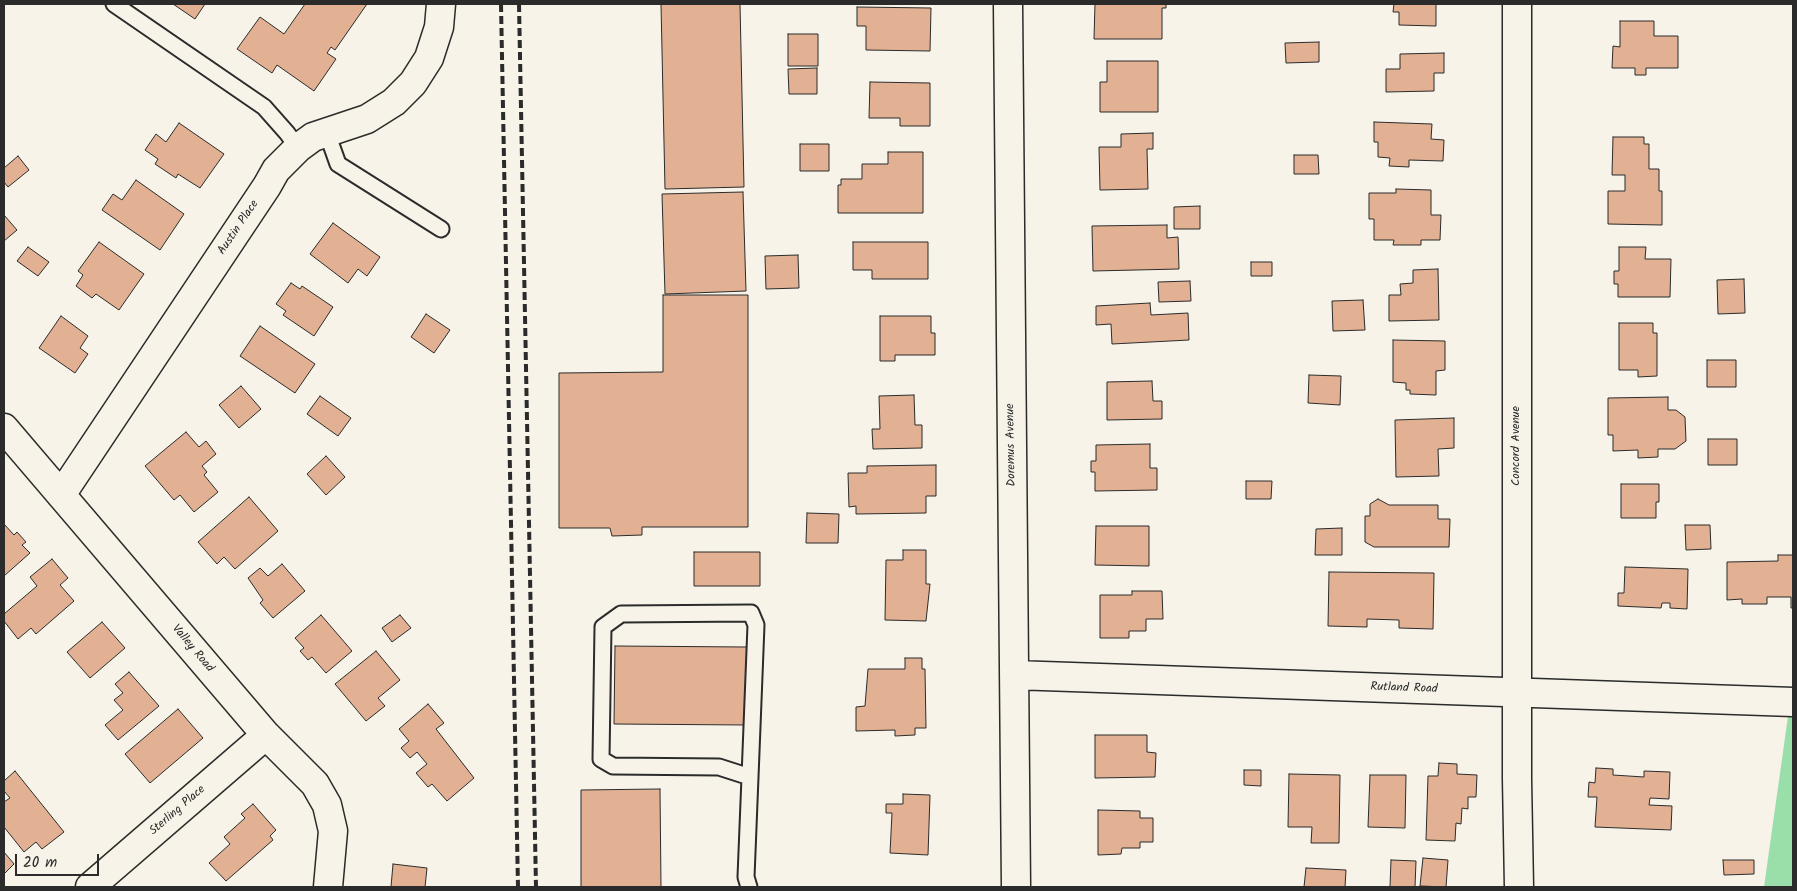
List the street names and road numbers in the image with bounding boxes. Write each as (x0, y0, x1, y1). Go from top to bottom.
street label: Austin Place (215, 198, 263, 258)
street label: Doremus Avenue (1004, 403, 1020, 487)
street label: Concord Avenue (1510, 406, 1524, 486)
street label: Valley Road (168, 622, 216, 676)
street label: Rutland Road (1370, 681, 1438, 697)
street label: Sterling Place (147, 783, 209, 839)

